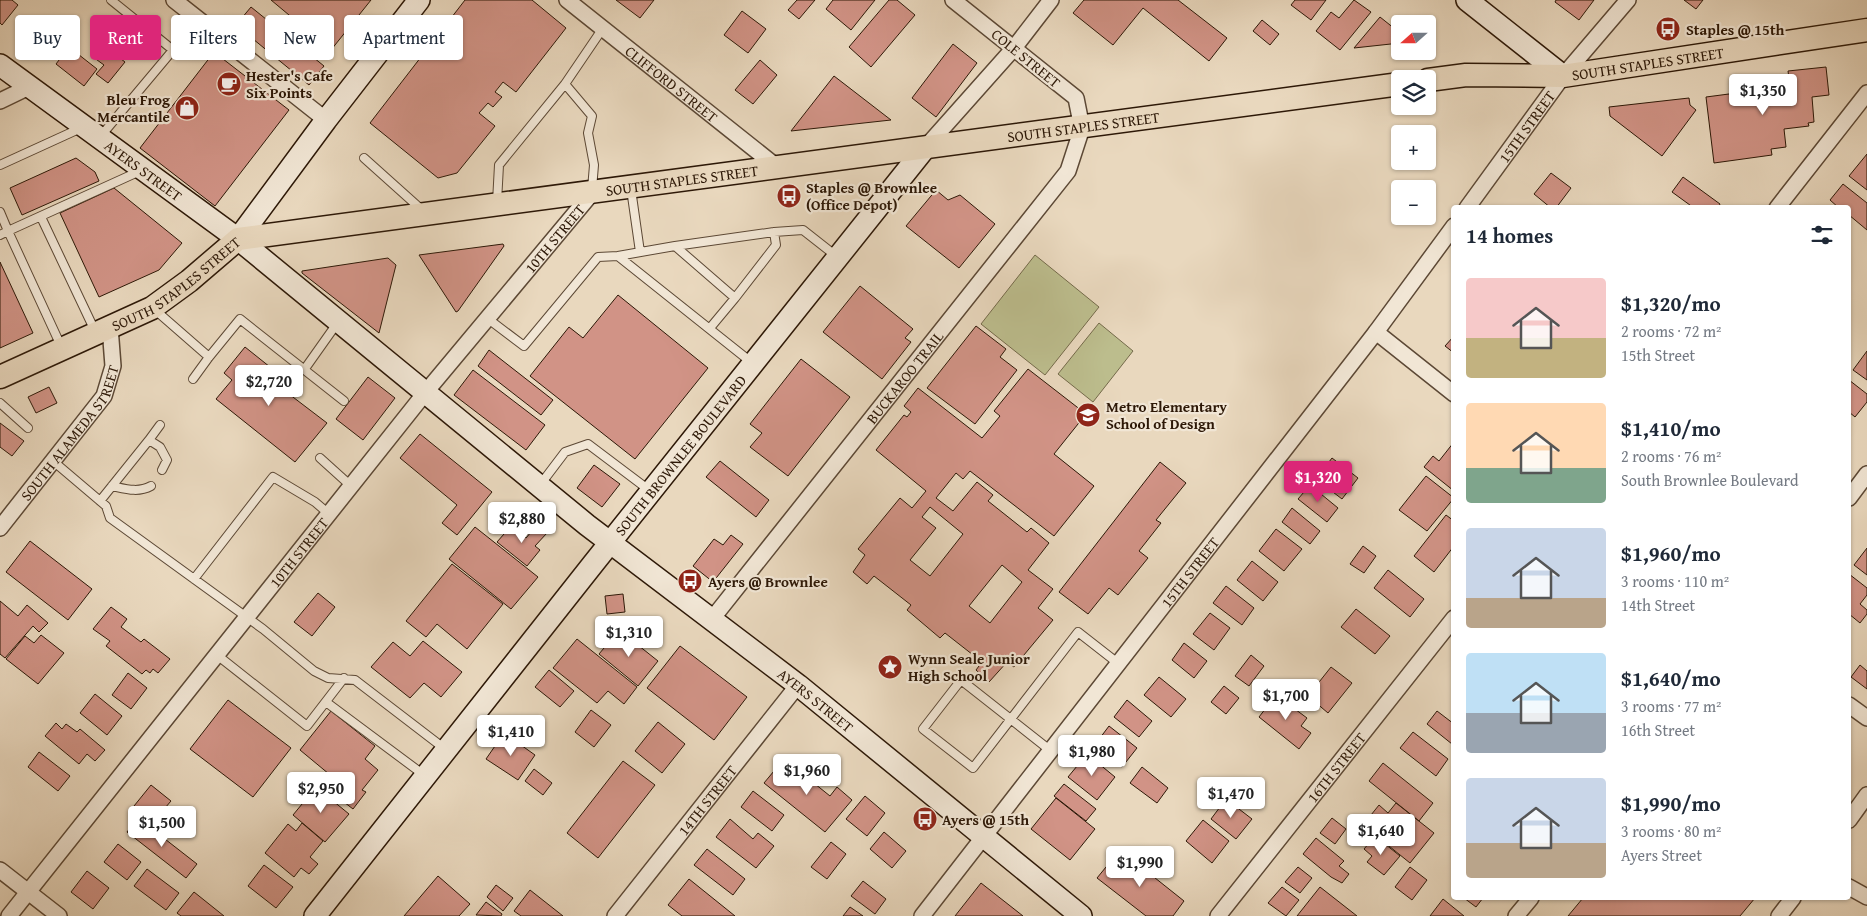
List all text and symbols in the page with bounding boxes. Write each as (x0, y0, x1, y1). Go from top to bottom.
chip: Buy (15, 15, 80, 60)
chip: Rent (90, 15, 161, 60)
chip: Filters (171, 15, 255, 60)
chip: New (265, 15, 334, 60)
chip: Apartment (344, 15, 463, 60)
north arrow (1391, 15, 1436, 60)
map controls (1391, 15, 1436, 225)
bus stop icon: Staples @ 15th (1655, 16, 1681, 42)
place label: Staples @ 15th (1686, 19, 1785, 40)
street label: COLE STREET (987, 24, 1065, 93)
street label: CLIFFORD STREET (621, 40, 723, 127)
street label: SOUTH STAPLES STREET (1570, 41, 1726, 85)
place label: Hester's Cafe Six Points (246, 65, 333, 103)
button: layers (1391, 70, 1436, 115)
cafe icon: Hester's Cafe Six Points (216, 71, 242, 97)
pin: $1,350 (1722, 74, 1804, 116)
text: $1,350 (1740, 78, 1786, 102)
street label: 15TH STREET (1493, 86, 1560, 167)
place label: Bleu Frog Mercantile (97, 89, 170, 127)
shop icon: Bleu Frog Mercantile (174, 95, 200, 121)
street label: SOUTH STAPLES STREET (1006, 106, 1161, 147)
button: + (1391, 125, 1436, 170)
street label: AYERS STREET (100, 135, 187, 206)
street label: SOUTH STAPLES STREET (604, 159, 760, 200)
place label: Staples @ Brownlee (Office Depot) (806, 177, 937, 215)
button: − (1391, 180, 1436, 225)
bus stop icon: Staples @ Brownlee (Office Depot) (776, 183, 802, 209)
street label: 10TH STREET (519, 199, 590, 277)
text: 14 homes (1466, 220, 1553, 251)
icon: filters (1808, 221, 1836, 249)
street label: SOUTH STAPLES STREET (108, 231, 245, 336)
text: $1,320/mo (1621, 288, 1721, 319)
icon: home (1506, 298, 1566, 358)
text: 2 rooms · 72 m² (1621, 319, 1721, 343)
street label: BUCKAROO TRAIL (861, 326, 948, 428)
text: 15th Street (1621, 343, 1695, 367)
street label: SOUTH ALAMEDA STREET (15, 362, 123, 505)
pin: $2,720 (228, 364, 310, 407)
text: $2,720 (246, 369, 292, 393)
street label: SOUTH BROWNLEE BOULEVARD (609, 370, 751, 540)
place label: Metro Elementary School of Design (1106, 396, 1227, 434)
school or university icon: Metro Elementary School of Design (1075, 402, 1101, 428)
text: $1,410/mo (1621, 413, 1721, 444)
icon: home (1506, 423, 1566, 483)
text: 2 rooms · 76 m² (1621, 444, 1721, 468)
pin: $1,320 (1277, 460, 1359, 503)
text: $1,320 (1295, 465, 1341, 489)
text: South Brownlee Boulevard (1621, 468, 1799, 492)
pin: $2,880 (481, 502, 563, 544)
text: $2,880 (499, 506, 545, 530)
street label: 10TH STREET (264, 512, 333, 592)
street label: 15TH STREET (1155, 532, 1224, 611)
text: $1,960/mo (1621, 538, 1721, 569)
icon: home (1506, 548, 1566, 608)
bus stop icon: Ayers @ Brownlee (677, 568, 703, 594)
text: 3 rooms · 110 m² (1621, 569, 1729, 593)
place label: Ayers @ Brownlee (708, 571, 828, 592)
text: 14th Street (1621, 593, 1695, 617)
pin: $1,310 (588, 616, 670, 658)
text: $1,310 (606, 620, 652, 644)
place label: Wynn Seale Junior High School (908, 648, 1030, 686)
place icon: Wynn Seale Junior High School (877, 654, 903, 680)
street label: AYERS STREET (774, 663, 859, 737)
text: $1,640/mo (1621, 663, 1721, 694)
icon: home (1506, 673, 1566, 733)
pin: $1,700 (1245, 678, 1327, 721)
text: $1,700 (1263, 683, 1309, 707)
text: 3 rooms · 77 m² (1621, 694, 1721, 718)
pin: $1,410 (470, 714, 552, 757)
text: 16th Street (1621, 718, 1695, 742)
text: $1,410 (488, 719, 534, 743)
street label: 16TH STREET (1302, 727, 1371, 807)
pin: $1,980 (1051, 734, 1133, 777)
text: $1,980 (1069, 739, 1115, 763)
pin: $1,960 (766, 754, 848, 796)
text: $1,960 (784, 758, 830, 782)
street label: 14TH STREET (673, 760, 742, 840)
pin: $2,950 (280, 772, 362, 814)
text: $2,950 (298, 776, 344, 800)
pin: $1,470 (1190, 776, 1272, 819)
text: $1,470 (1208, 781, 1254, 805)
text: $1,990/mo (1621, 788, 1721, 819)
icon: home (1506, 798, 1566, 858)
pin: $1,500 (121, 806, 203, 848)
bus stop icon: Ayers @ 15th (912, 806, 938, 832)
place label: Ayers @ 15th (942, 809, 1029, 830)
text: $1,500 (139, 810, 185, 834)
pin: $1,640 (1340, 814, 1422, 856)
text: $1,640 (1358, 818, 1404, 842)
text: 3 rooms · 80 m² (1621, 819, 1721, 843)
text: Ayers Street (1621, 843, 1702, 867)
pin: $1,990 (1099, 846, 1181, 888)
text: $1,990 (1117, 850, 1163, 874)

